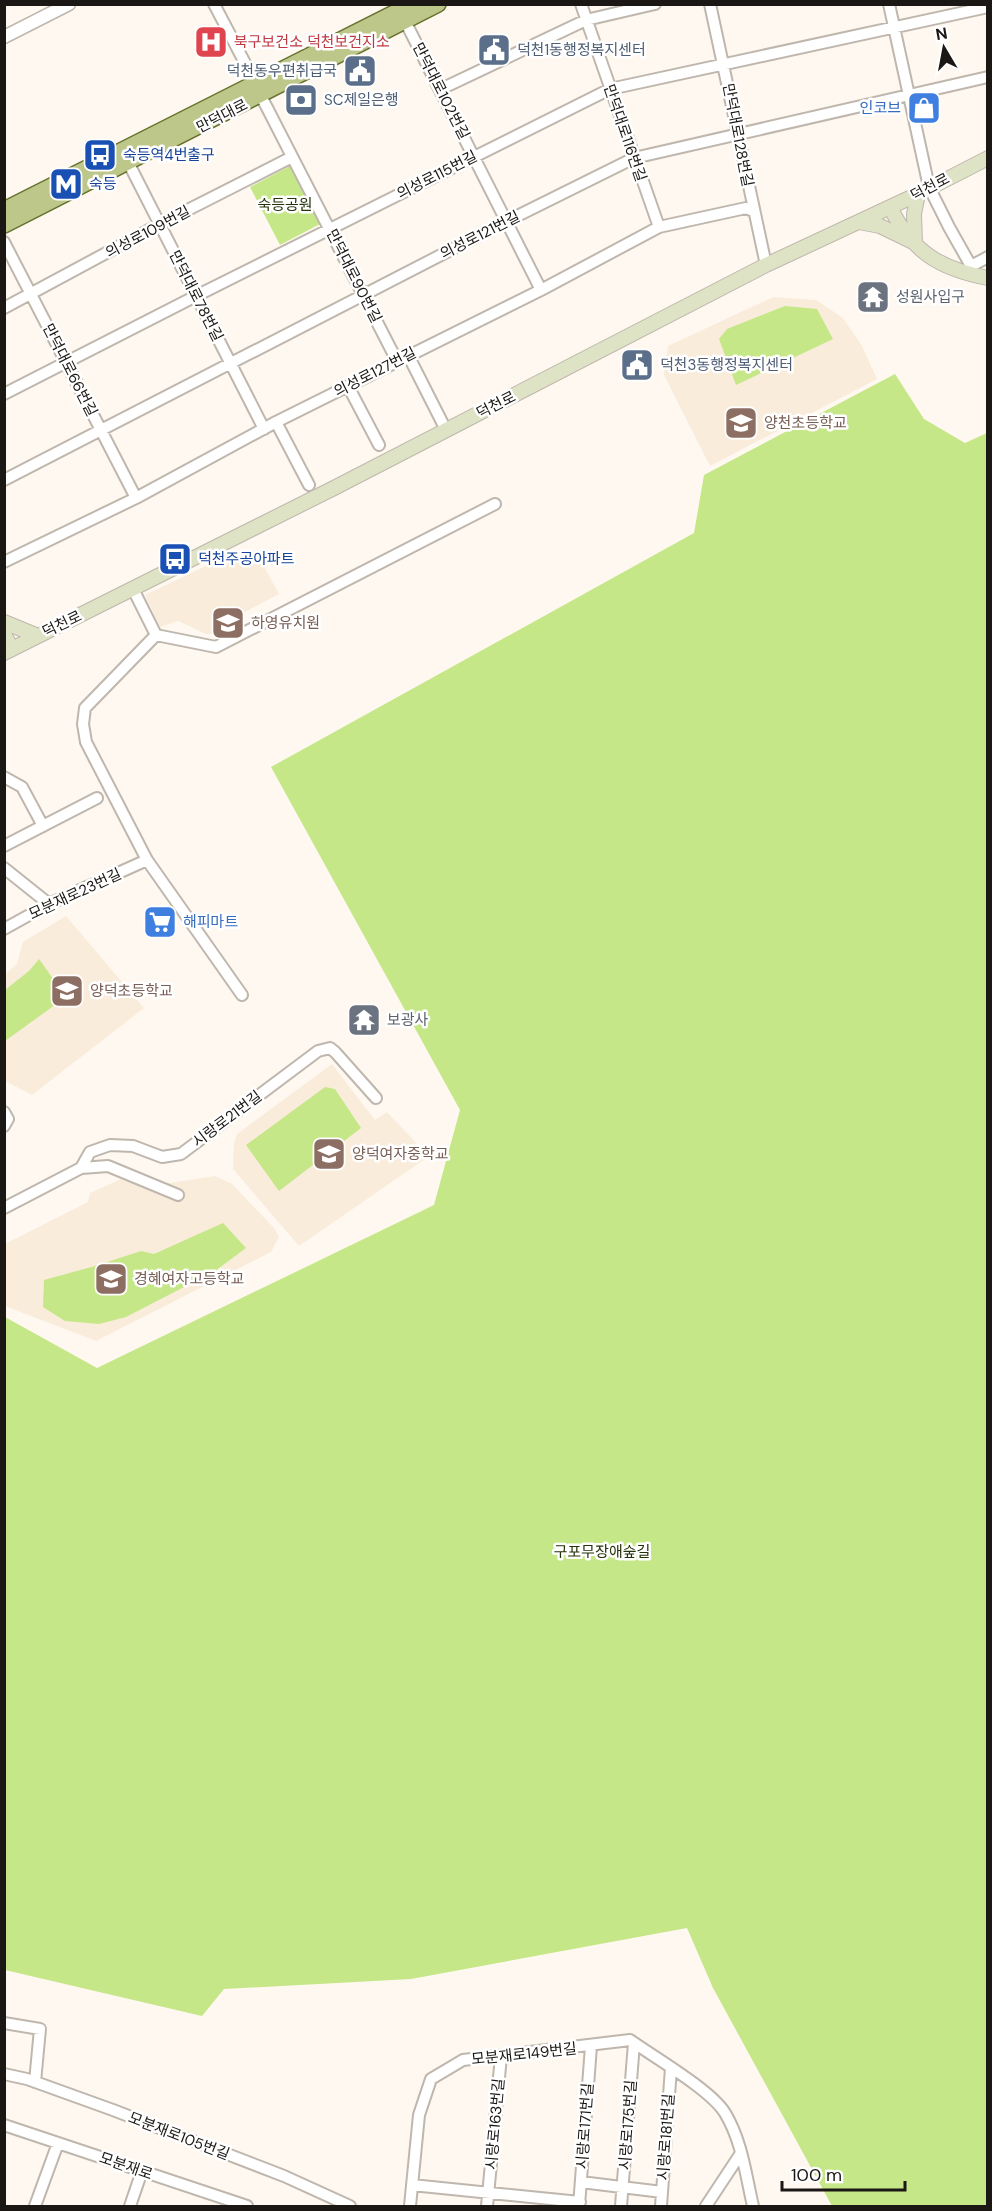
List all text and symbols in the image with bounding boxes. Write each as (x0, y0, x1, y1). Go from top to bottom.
north arrow (914, 18, 974, 78)
text: N (934, 22, 949, 45)
hospital icon: 북구보건소 덕천보건지소 (193, 24, 229, 60)
place label: 북구보건소 덕천보건지소 (234, 32, 390, 52)
public building icon: 덕천1동행정복지센터 (476, 32, 512, 68)
street label: 만덕대로102번길 (408, 39, 474, 143)
place label: 덕천1동행정복지센터 (517, 40, 646, 60)
public building icon: 덕천동우편취급국 (342, 53, 378, 89)
place label: 덕천동우편취급국 (227, 61, 337, 81)
bank icon: SC제일은행 (283, 82, 319, 118)
street label: 만덕대로116번길 (599, 82, 651, 184)
street label: 만덕대로128번길 (718, 82, 758, 188)
place label: SC제일은행 (324, 90, 399, 110)
shop icon: 인코브 (906, 90, 942, 126)
street label: 만덕대로 (193, 95, 251, 137)
place label: 인코브 (860, 98, 901, 118)
bus stop icon: 숙등역4번출구 (82, 137, 118, 173)
place label: 숙등역4번출구 (123, 145, 215, 165)
street label: 의성로115번길 (393, 146, 481, 204)
metro station icon: 숙등 (48, 166, 84, 202)
street label: 덕천로 (907, 168, 953, 206)
place label: 숙등 (89, 174, 117, 194)
park label: 숙등공원 (257, 195, 313, 215)
street label: 의성로109번길 (102, 201, 194, 263)
street label: 의성로121번길 (437, 206, 523, 264)
street label: 만덕대로90번길 (322, 226, 386, 326)
street label: 만덕대로78번길 (164, 247, 228, 345)
temple icon: 성원사입구 (855, 279, 891, 315)
place label: 성원사입구 (896, 287, 965, 307)
street label: 만덕대로66번길 (38, 320, 102, 420)
street label: 의성로127번길 (330, 343, 420, 401)
public building icon: 덕천3동행정복지센터 (619, 347, 655, 383)
place label: 덕천3동행정복지센터 (660, 355, 793, 375)
street label: 덕천로 (473, 387, 519, 423)
school or university icon: 양천초등학교 (723, 405, 759, 441)
place label: 양천초등학교 (764, 413, 847, 433)
bus stop icon: 덕천주공아파트 (157, 541, 193, 577)
place label: 덕천주공아파트 (198, 549, 295, 569)
school or university icon: 하영유치원 (210, 605, 246, 641)
street label: 덕천로 (39, 606, 85, 642)
place label: 하영유치원 (251, 613, 320, 633)
street label: 모분재로23번길 (25, 864, 125, 924)
supermarket icon: 해피마트 (142, 904, 178, 940)
place label: 해피마트 (183, 912, 238, 932)
school or university icon: 양덕초등학교 (49, 973, 85, 1009)
place label: 양덕초등학교 (90, 981, 173, 1001)
temple icon: 보광사 (346, 1002, 382, 1038)
place label: 보광사 (387, 1010, 429, 1030)
street label: 시랑로21번길 (188, 1086, 266, 1152)
school or university icon: 양덕여자중학교 (311, 1136, 347, 1172)
place label: 양덕여자중학교 (352, 1144, 449, 1164)
school or university icon: 경혜여자고등학교 (93, 1261, 129, 1297)
place label: 경혜여자고등학교 (134, 1269, 244, 1289)
park label: 구포무장애숲길 (554, 1542, 650, 1562)
street label: 모분재로149번길 (470, 2039, 578, 2069)
street label: 시랑로163번길 (481, 2077, 509, 2171)
street label: 시랑로175번길 (615, 2079, 641, 2171)
street label: 시랑로171번길 (572, 2082, 598, 2170)
street label: 시랑로181번길 (653, 2093, 679, 2181)
street label: 모분재로105번길 (126, 2108, 232, 2164)
street label: 모분재로 (97, 2148, 155, 2184)
scale bar (782, 2154, 905, 2192)
text: 100 m (791, 2163, 842, 2187)

